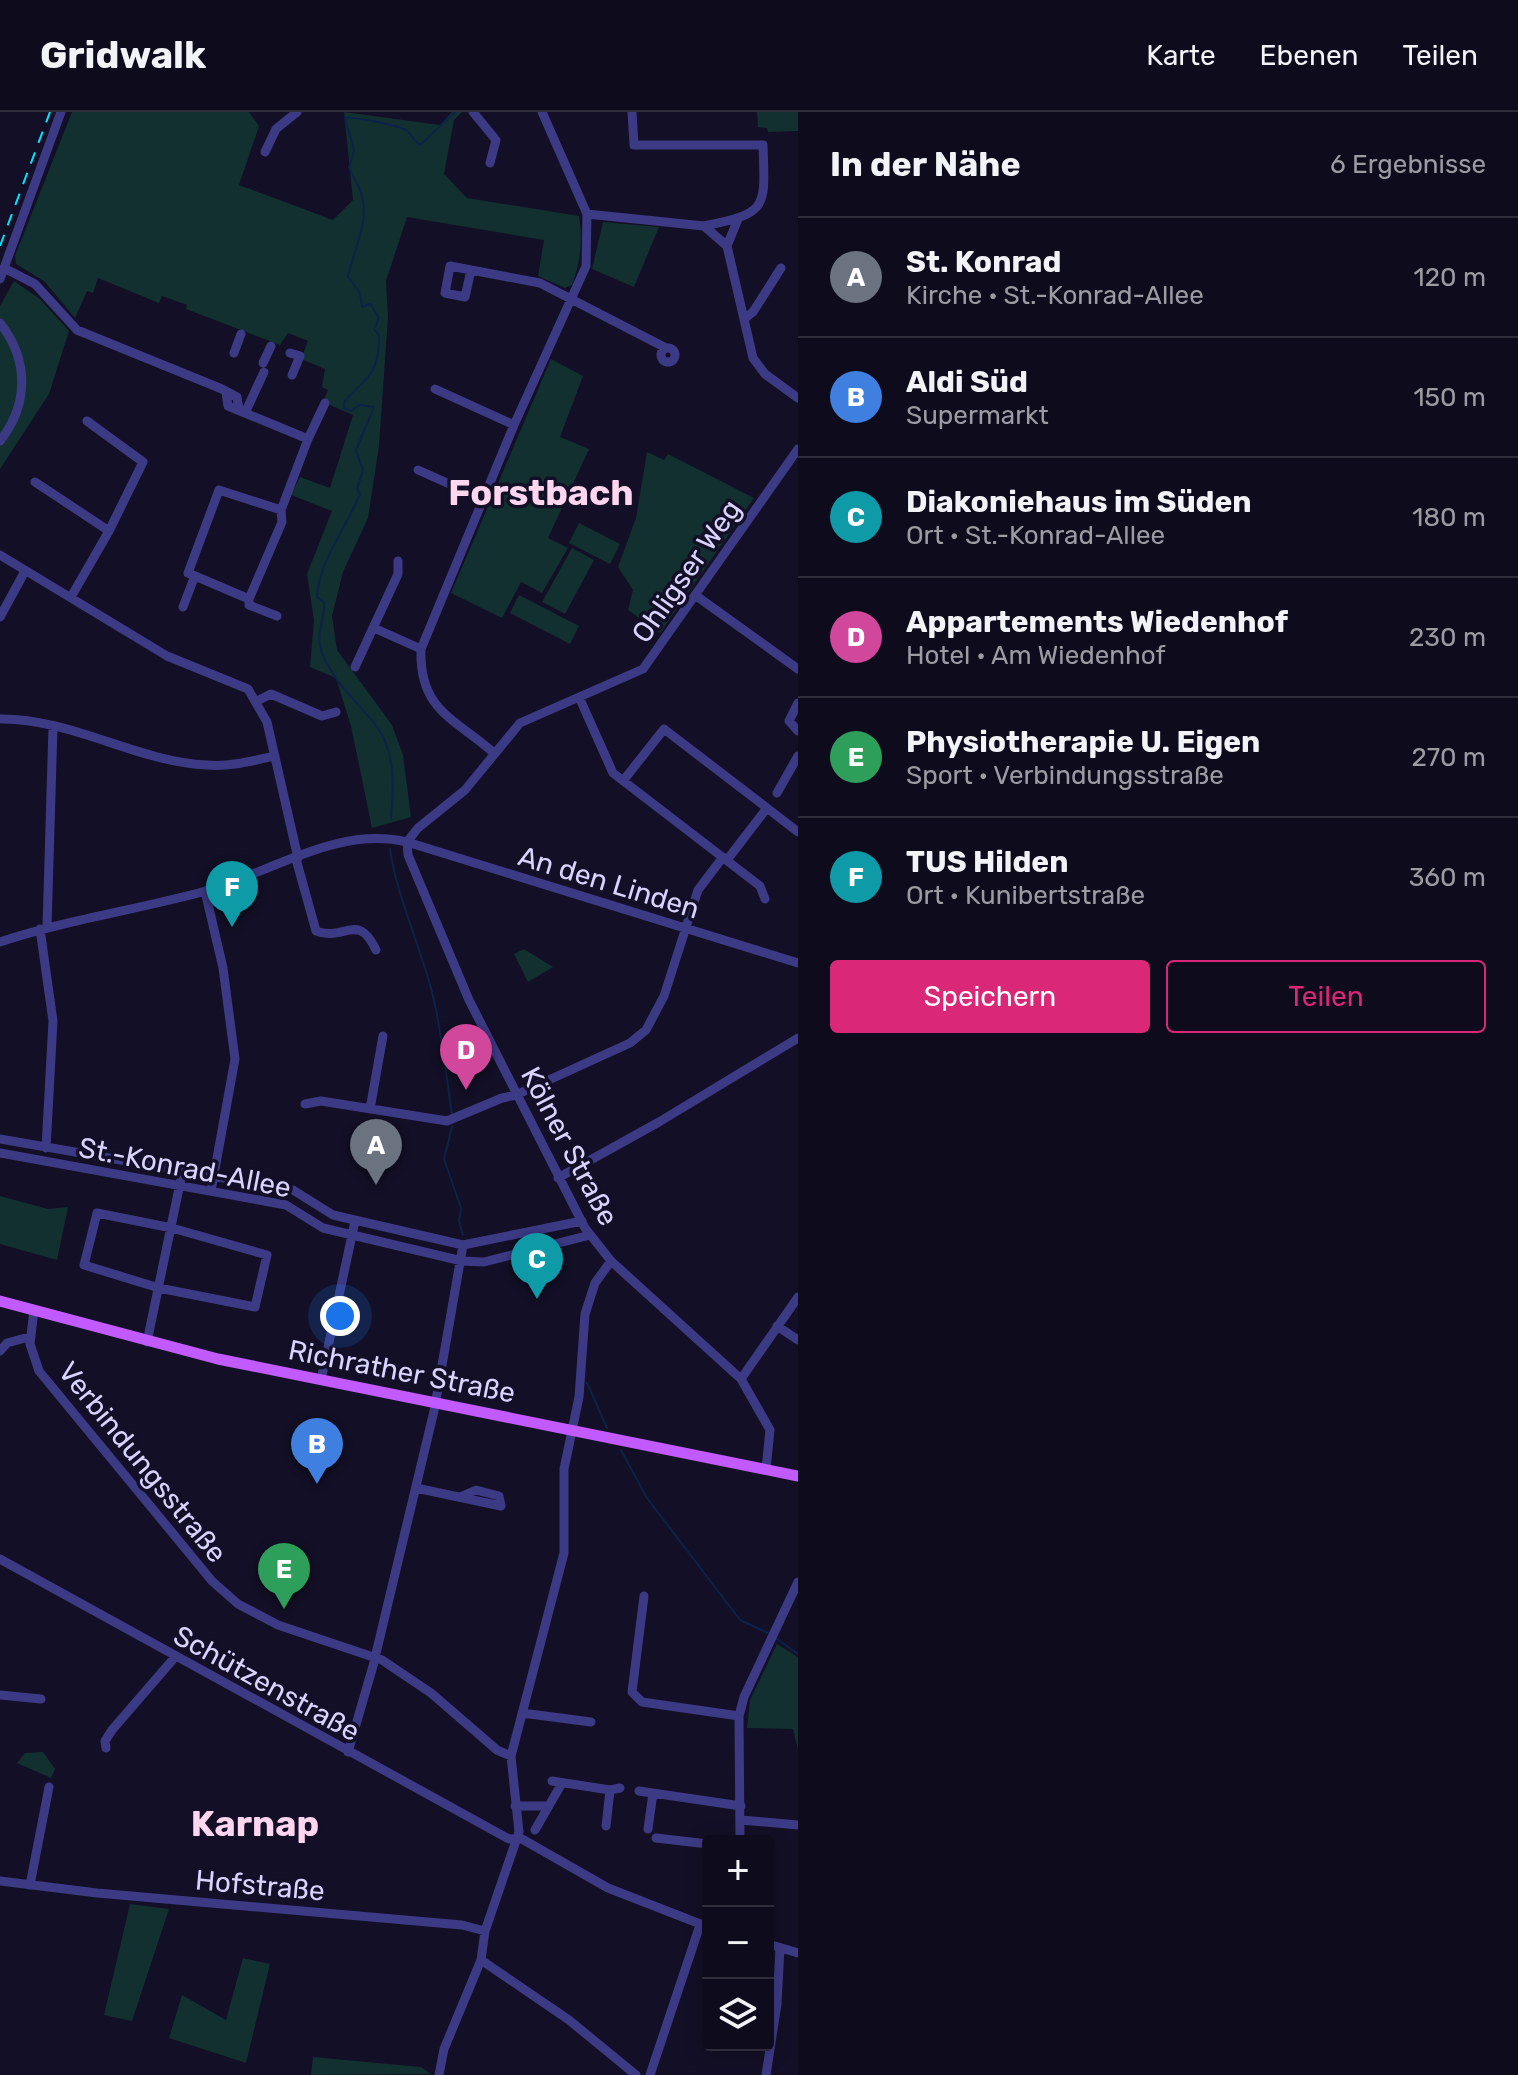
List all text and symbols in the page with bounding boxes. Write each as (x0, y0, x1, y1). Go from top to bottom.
text: Gridwalk (40, 32, 206, 78)
text: Karte (1146, 39, 1216, 72)
text: Ebenen (1260, 39, 1359, 72)
text: Teilen (1403, 39, 1478, 72)
text: In der Nähe (830, 144, 1021, 185)
text: 6 Ergebnisse (1330, 149, 1486, 180)
text: St. Konrad (906, 244, 1061, 280)
text: A (847, 262, 865, 293)
text: 120 m (1414, 262, 1486, 293)
text: Kirche · St.-Konrad-Allee (906, 280, 1204, 311)
text: Aldi Süd (906, 364, 1028, 400)
text: B (847, 382, 865, 413)
text: 150 m (1413, 382, 1486, 413)
text: Supermarkt (906, 400, 1049, 431)
district label: Forstbach (448, 471, 634, 514)
text: Diakoniehaus im Süden (906, 484, 1252, 520)
street label: Ohligser Weg (625, 493, 748, 649)
text: C (847, 502, 865, 533)
text: 180 m (1412, 502, 1486, 533)
text: Ort · St.-Konrad-Allee (906, 520, 1165, 551)
text: Appartements Wiedenhof (906, 604, 1288, 640)
text: D (847, 622, 865, 653)
text: 230 m (1409, 622, 1486, 653)
text: Hotel · Am Wiedenhof (906, 640, 1166, 671)
text: Physiotherapie U. Eigen (906, 724, 1260, 760)
text: E (848, 742, 864, 773)
text: 270 m (1411, 742, 1486, 773)
text: Sport · Verbindungsstraße (906, 760, 1224, 791)
street label: An den Linden (514, 839, 703, 926)
text: TUS Hilden (906, 844, 1068, 880)
pin: F (206, 861, 258, 927)
text: F (848, 862, 864, 893)
text: 360 m (1409, 862, 1486, 893)
text: Ort · Kunibertstraße (906, 880, 1145, 911)
button: Speichern (830, 960, 1150, 1033)
button: Teilen (1166, 960, 1486, 1033)
pin: D (440, 1024, 492, 1090)
street label: Kölner Straße (514, 1061, 625, 1231)
pin: A (350, 1119, 402, 1185)
street label: St.-Konrad-Allee (76, 1131, 294, 1204)
pin: C (511, 1233, 563, 1299)
your location (320, 1296, 360, 1336)
street label: Richrather Straße (286, 1333, 518, 1410)
street label: Verbindungsstraße (52, 1355, 234, 1569)
pin: B (291, 1418, 343, 1484)
pin: E (258, 1543, 310, 1609)
street label: Schützenstraße (168, 1619, 366, 1748)
district label: Karnap (191, 1802, 319, 1845)
map controls (702, 1835, 774, 2051)
button: + (702, 1835, 774, 1907)
street label: Hofstraße (194, 1863, 326, 1908)
button: − (702, 1907, 774, 1979)
button: layers (702, 1979, 774, 2051)

